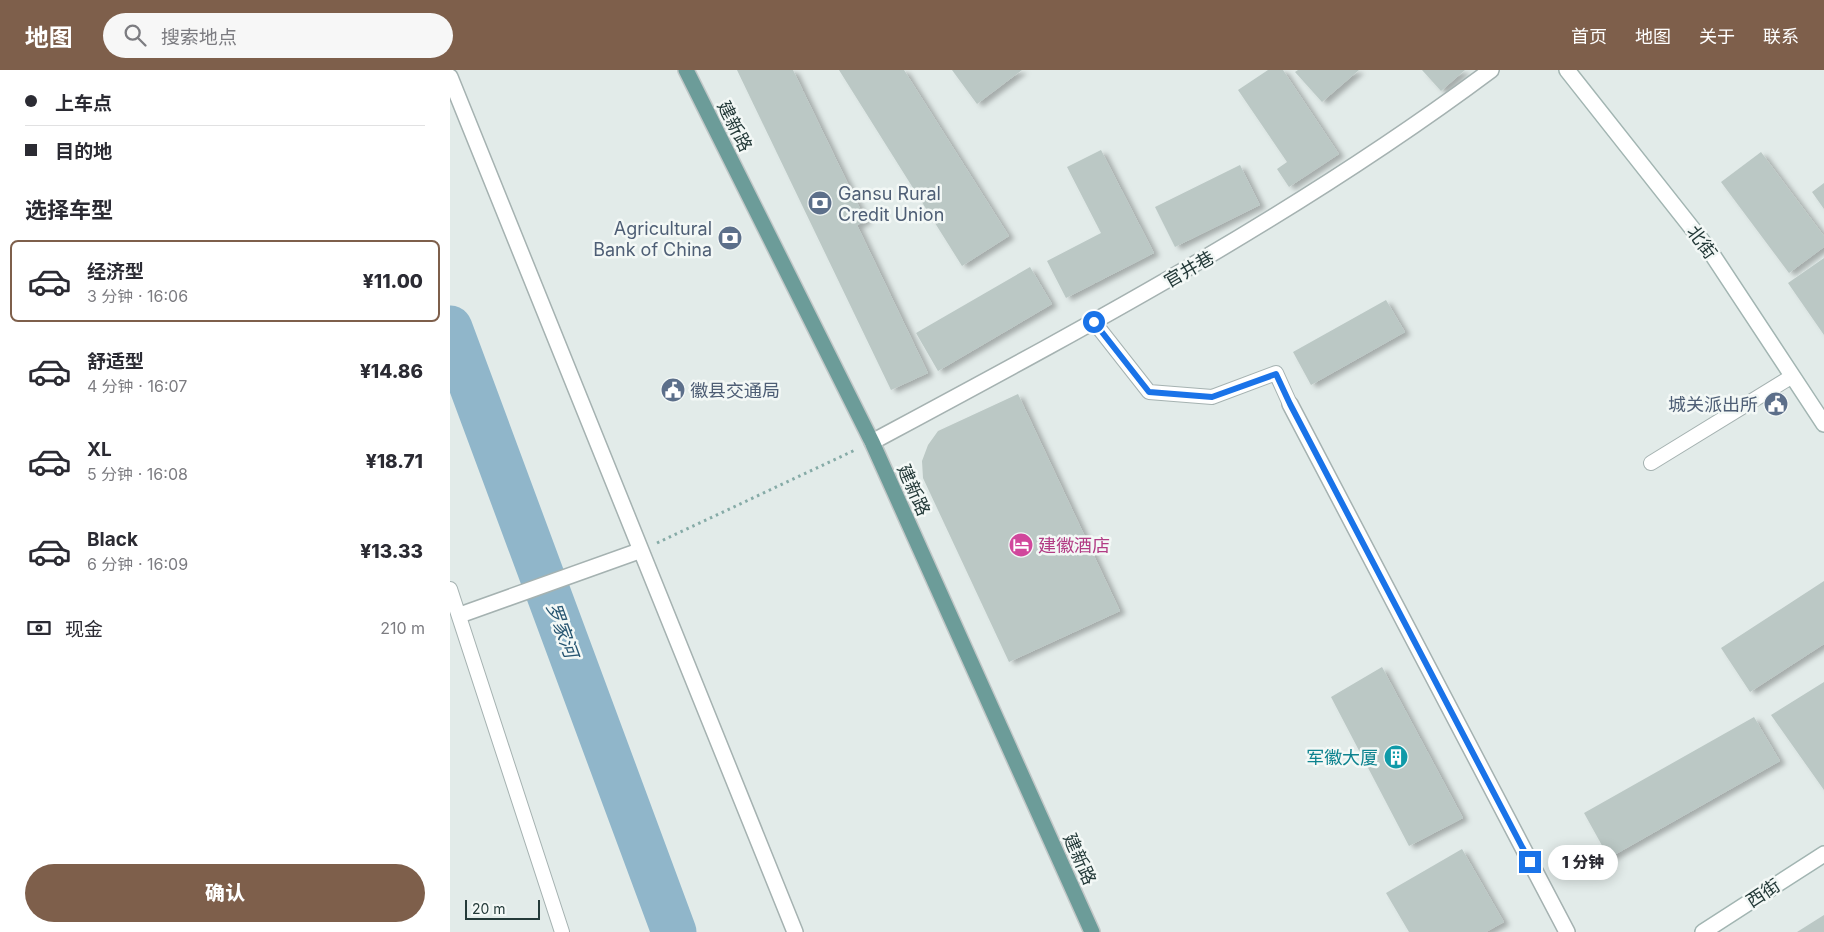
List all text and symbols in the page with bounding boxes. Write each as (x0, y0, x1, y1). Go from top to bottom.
search box (103, 13, 453, 58)
icon: search (121, 21, 149, 49)
text: 地图 (25, 23, 73, 52)
text: 搜索地点 (161, 26, 237, 49)
text: 首页 (1571, 26, 1607, 47)
text: 地图 (1635, 26, 1671, 47)
text: 关于 (1699, 26, 1735, 47)
text: 联系 (1763, 26, 1799, 47)
text: 上车点 (55, 92, 112, 115)
street label: 建新路 (713, 97, 757, 155)
text: 目的地 (55, 140, 112, 163)
place label: Gansu Rural Credit Union (838, 183, 944, 225)
bank icon: Gansu Rural Credit Union (807, 190, 833, 216)
text: 选择车型 (25, 197, 113, 223)
place label: Agricultural Bank of China (593, 218, 712, 260)
street label: 北街 (1683, 221, 1721, 263)
bank icon: Agricultural Bank of China (717, 225, 743, 251)
street label: 官井巷 (1160, 246, 1218, 292)
icon: car (27, 259, 72, 304)
text: 经济型 (87, 260, 144, 283)
text: ¥11.00 (363, 270, 423, 293)
text: 3 分钟 · 16:06 (87, 286, 188, 306)
route start (1083, 311, 1105, 333)
icon: car (27, 349, 72, 394)
text: 舒适型 (87, 350, 144, 373)
text: ¥14.86 (360, 360, 423, 383)
text: 4 分钟 · 16:07 (87, 376, 187, 396)
public building icon: 徽县交通局 (660, 377, 686, 403)
place label: 徽县交通局 (690, 380, 780, 401)
public building icon: 城关派出所 (1763, 391, 1789, 417)
place label: 城关派出所 (1668, 394, 1758, 415)
text: XL (87, 438, 112, 461)
icon: car (27, 439, 72, 484)
text: ¥18.71 (366, 450, 423, 473)
street label: 建新路 (893, 461, 935, 519)
text: 5 分钟 · 16:08 (87, 464, 188, 484)
text: Black (87, 528, 138, 551)
icon: car (27, 529, 72, 574)
hotel icon: 建徽酒店 (1008, 532, 1034, 558)
place label: 建徽酒店 (1038, 535, 1110, 556)
text: ¥13.33 (360, 540, 423, 563)
text: 6 分钟 · 16:09 (87, 554, 188, 574)
water label: 罗家河 (541, 599, 584, 664)
icon: cash (25, 614, 53, 642)
text: 现金 (65, 618, 103, 641)
text: 210 m (380, 618, 425, 638)
building icon: 军徽大厦 (1383, 744, 1409, 770)
place label: 军徽大厦 (1306, 747, 1378, 768)
street label: 建新路 (1059, 830, 1101, 888)
callout: 1 分钟 (1548, 844, 1618, 880)
route end (1519, 851, 1541, 873)
text: 1 分钟 (1562, 852, 1604, 872)
button: 确认 (25, 864, 425, 922)
street label: 西街 (1742, 874, 1784, 912)
scale bar (465, 897, 540, 920)
text: 20 m (472, 900, 506, 917)

